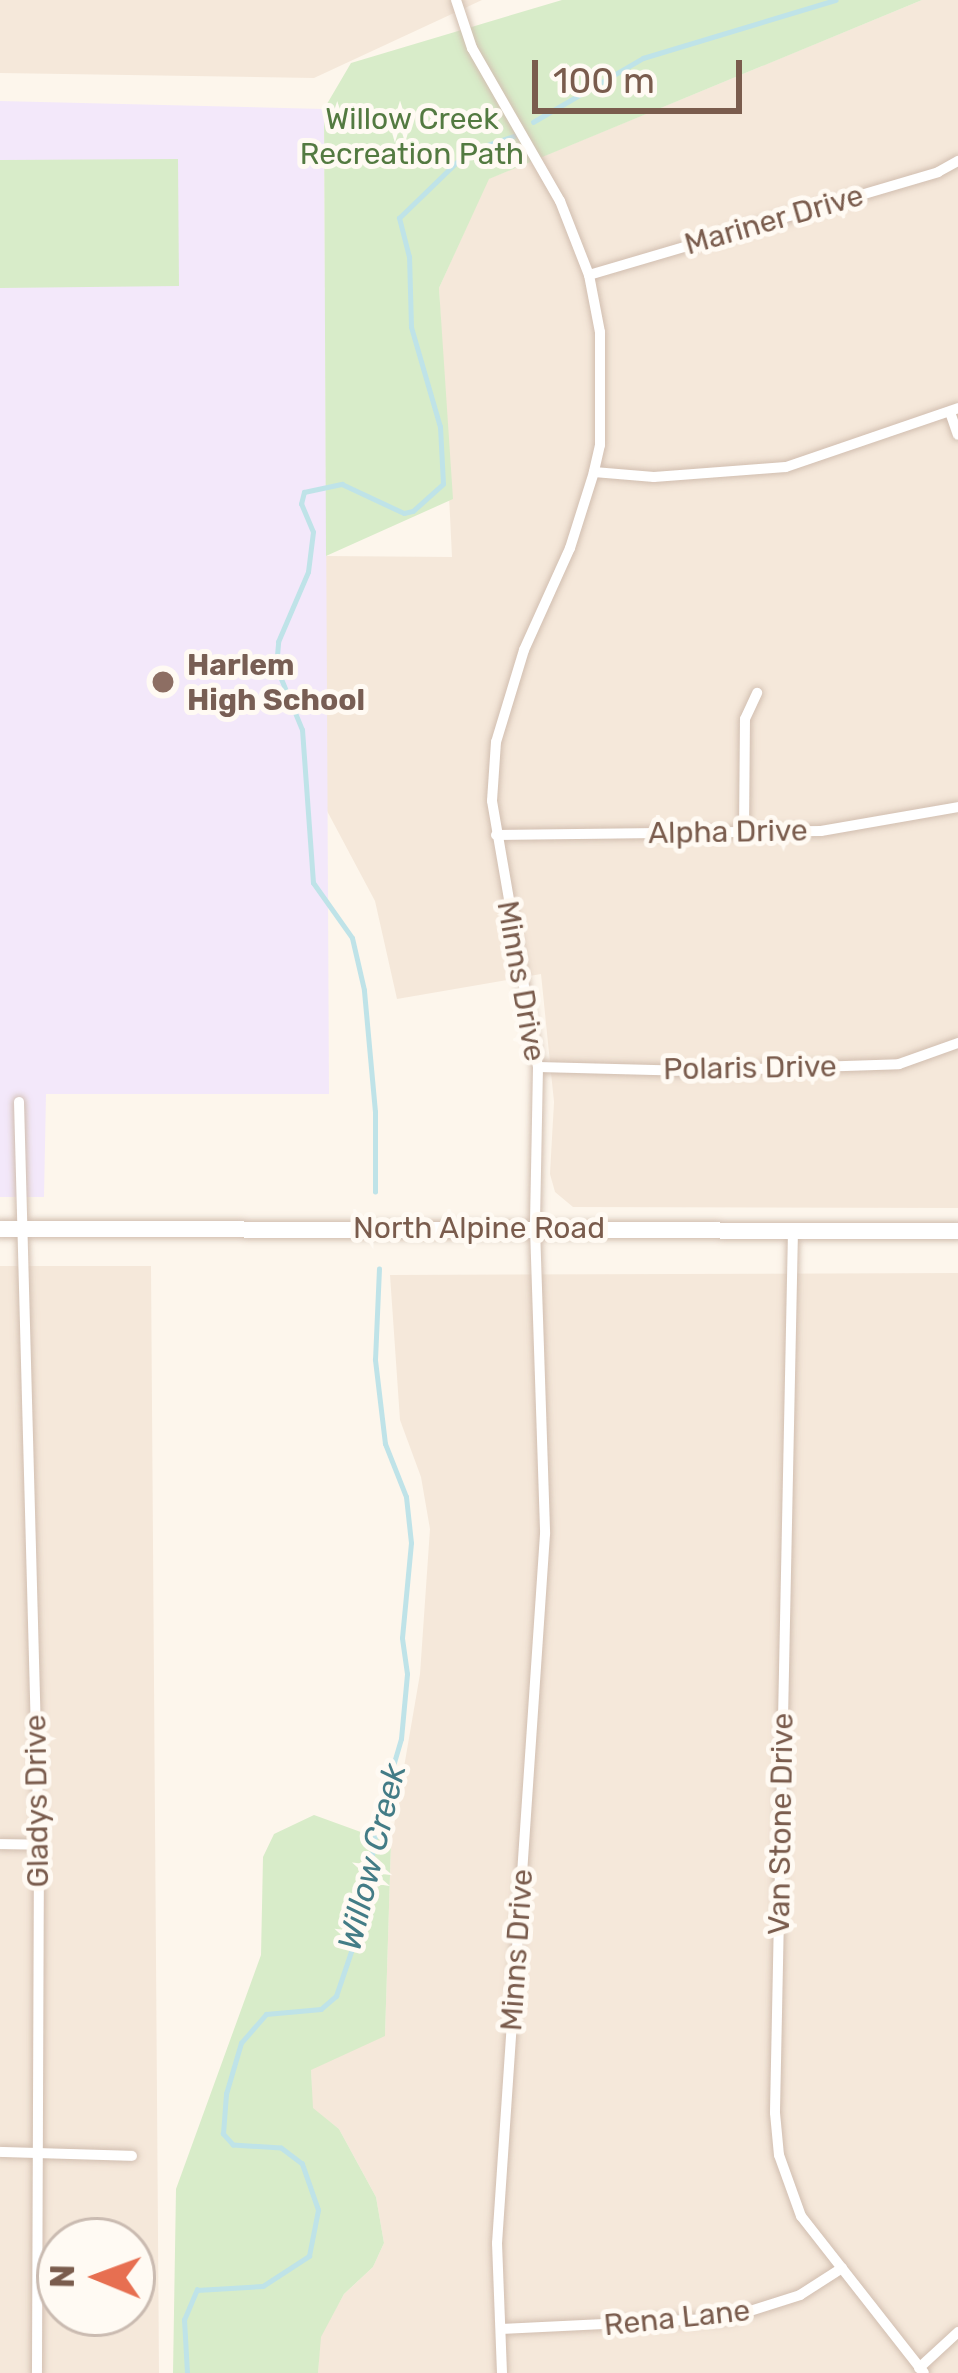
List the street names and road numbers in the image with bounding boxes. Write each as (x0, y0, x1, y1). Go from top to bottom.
street label: Mariner Drive (680, 177, 868, 263)
street label: Alpha Drive (648, 813, 808, 851)
street label: Minns Drive (489, 898, 553, 1064)
street label: Polaris Drive (663, 1048, 837, 1088)
street label: North Alpine Road (353, 1210, 605, 1246)
street label: Van Stone Drive (761, 1713, 801, 1935)
street label: Gladys Drive (17, 1714, 57, 1888)
street label: Minns Drive (493, 1868, 541, 2032)
street label: Rena Lane (602, 2292, 752, 2344)

